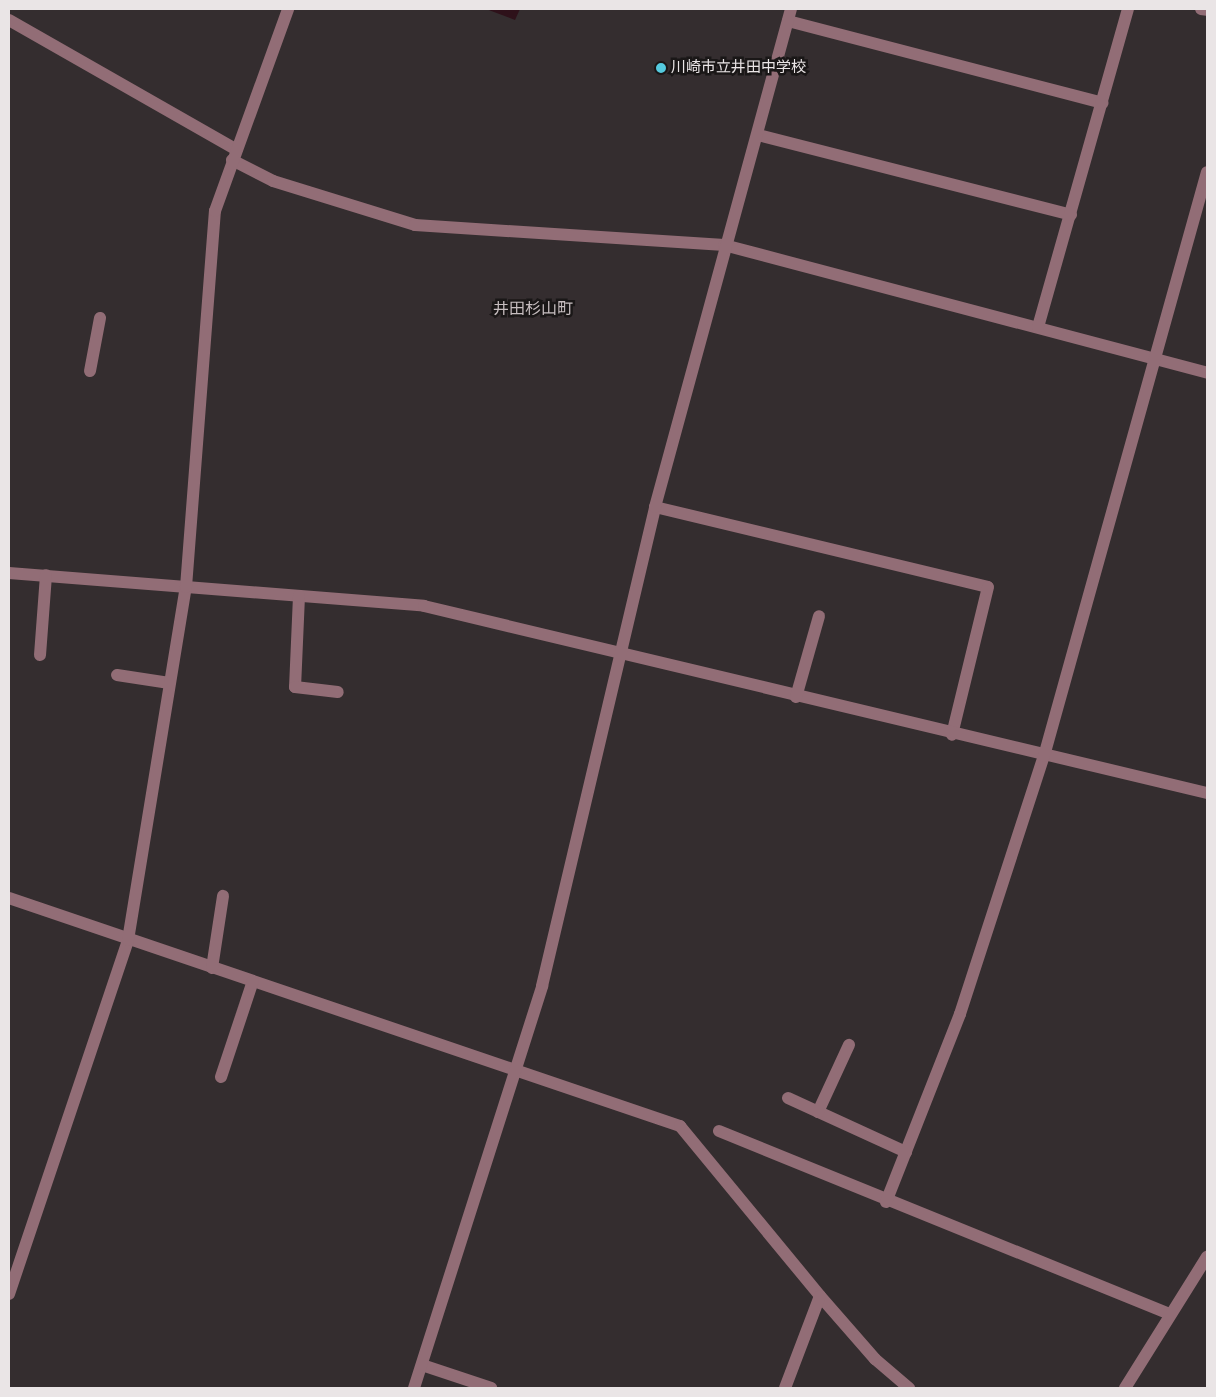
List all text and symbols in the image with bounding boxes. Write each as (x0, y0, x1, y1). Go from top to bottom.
place label: 川崎市立井田中学校 (671, 59, 806, 77)
marker: 川崎市立井田中学校 (655, 62, 667, 74)
district label: 井田杉山町 (493, 299, 573, 319)

